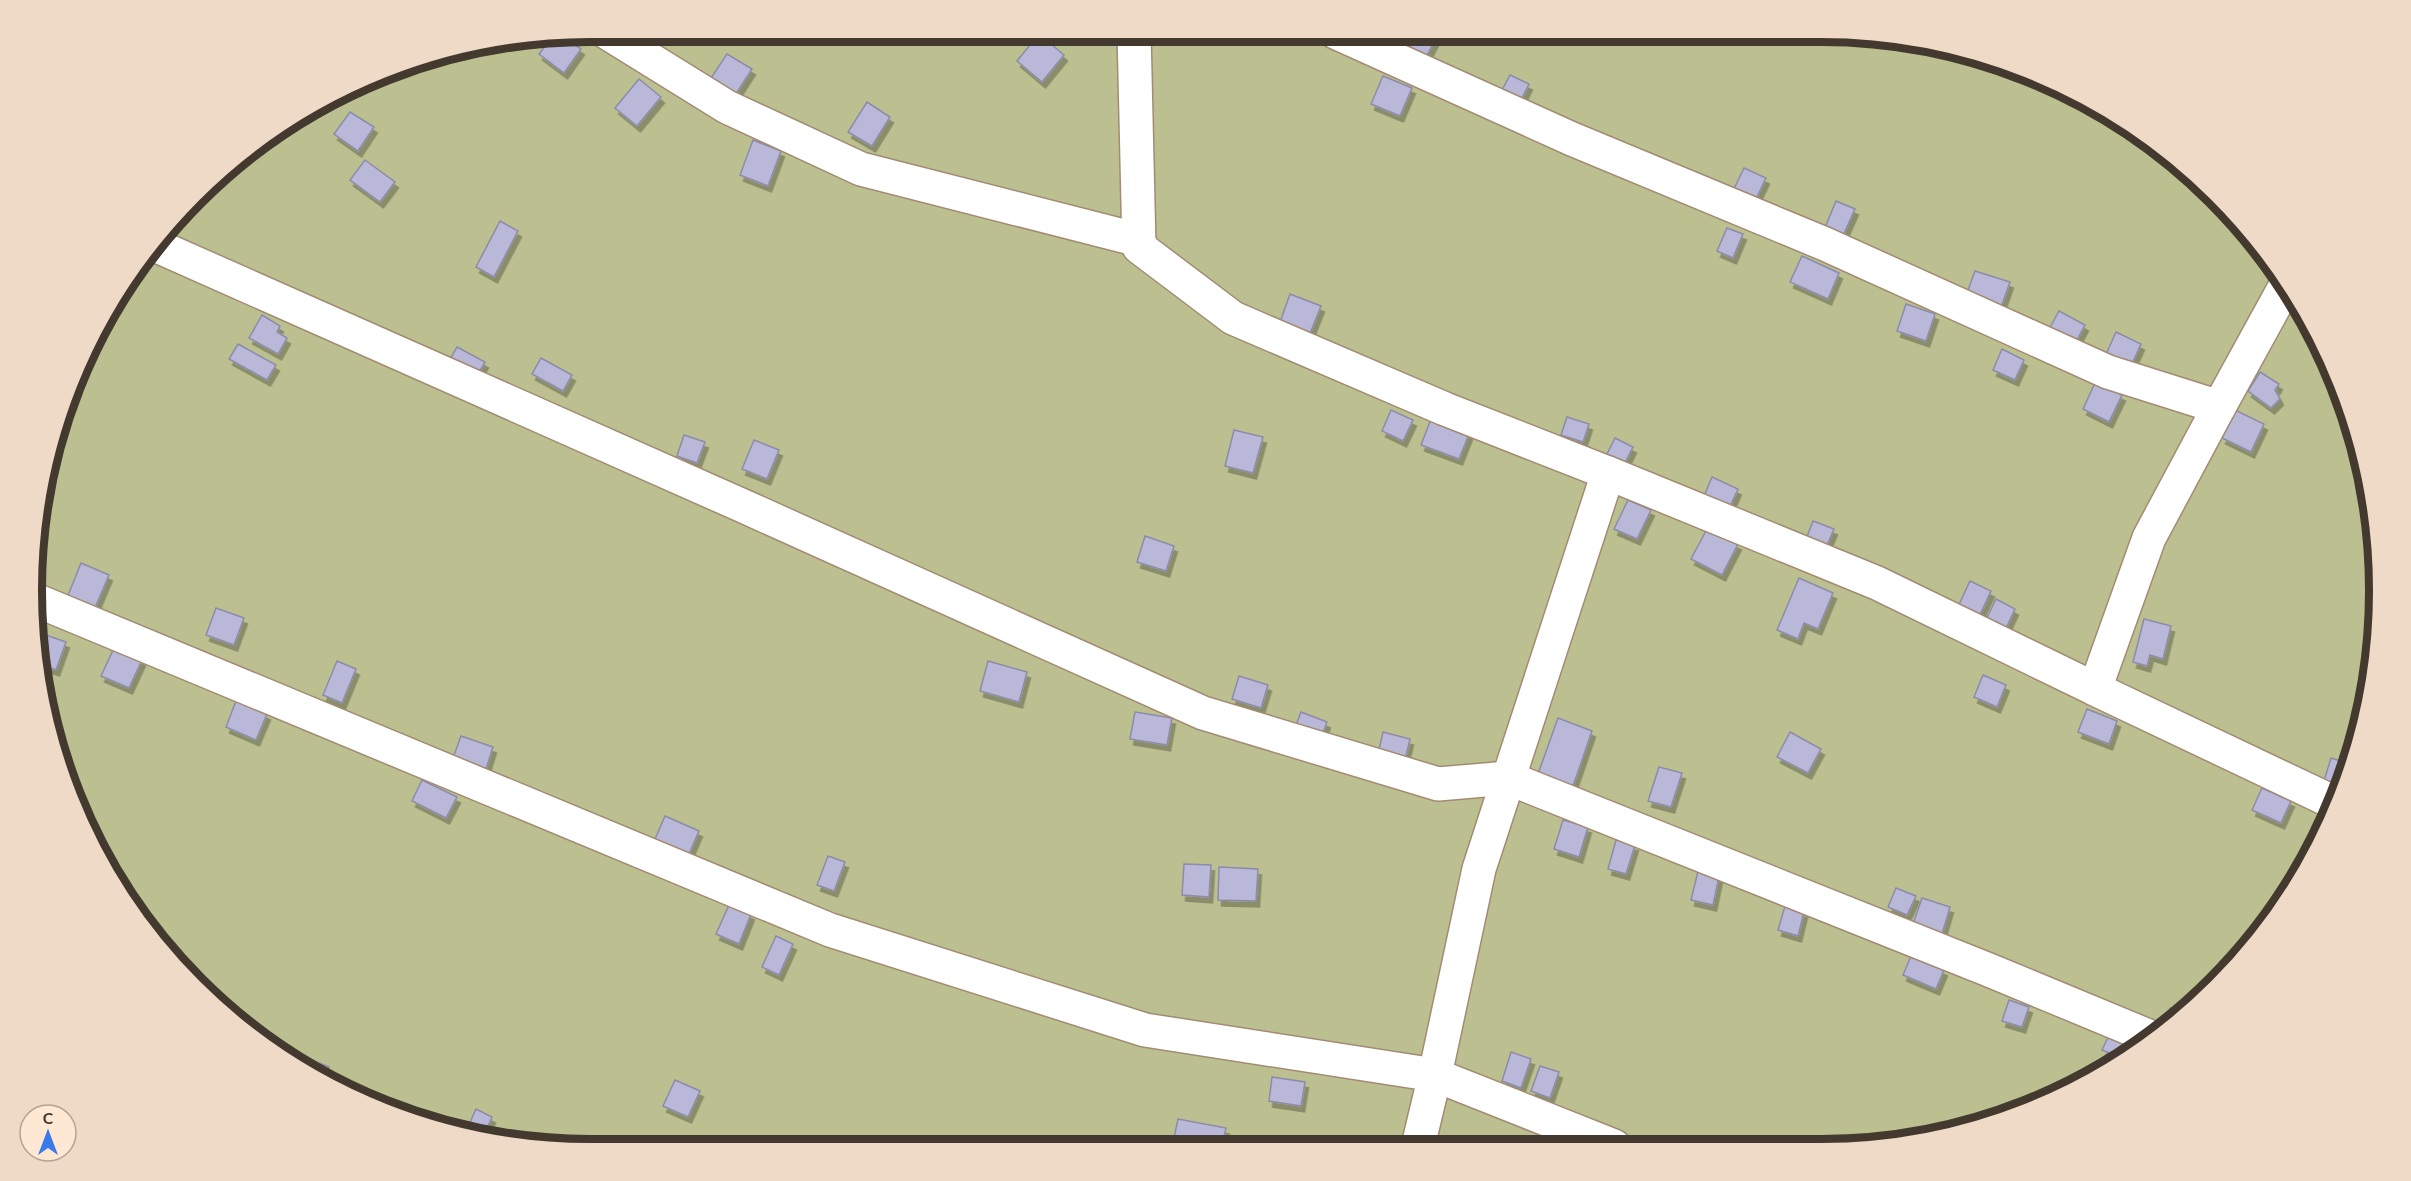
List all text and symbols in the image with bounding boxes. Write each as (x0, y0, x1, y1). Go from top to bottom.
north arrow (18, 1103, 78, 1163)
text: С (43, 1108, 54, 1128)

